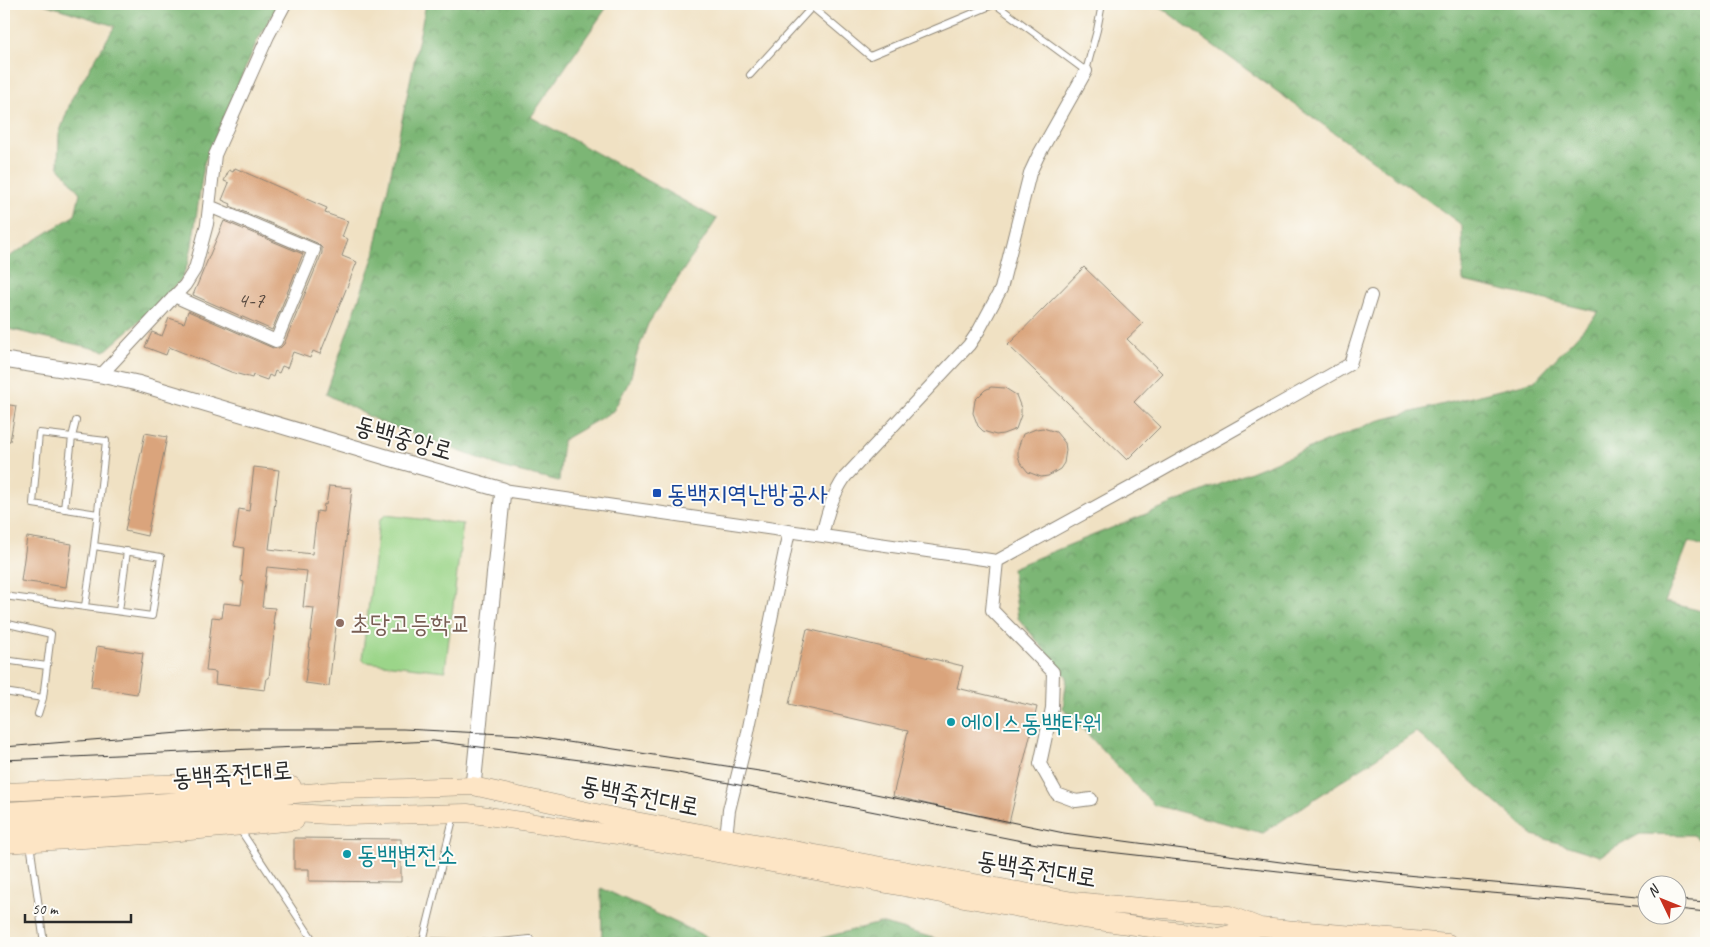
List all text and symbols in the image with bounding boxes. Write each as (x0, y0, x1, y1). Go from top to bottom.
house number: 4-7 (238, 286, 266, 314)
street label: 동백중앙로 (351, 409, 456, 467)
place label: 동백지역난방공사 (667, 478, 828, 510)
marker: 동백지역난방공사 (651, 487, 663, 499)
place label: 초당고등학교 (350, 608, 471, 640)
marker: 초당고등학교 (334, 617, 346, 629)
place label: 에이스동백타워 (961, 707, 1102, 739)
marker: 에이스동백타워 (945, 716, 957, 728)
street label: 동백죽전대로 (171, 754, 293, 794)
street label: 동백죽전대로 (578, 769, 702, 823)
place label: 동백변전소 (357, 839, 458, 871)
street label: 동백죽전대로 (975, 844, 1099, 894)
marker: 동백변전소 (341, 848, 353, 860)
north arrow (1638, 874, 1688, 924)
text: N (1644, 881, 1664, 900)
scale bar (25, 892, 131, 924)
text: 50 m (32, 900, 59, 919)

